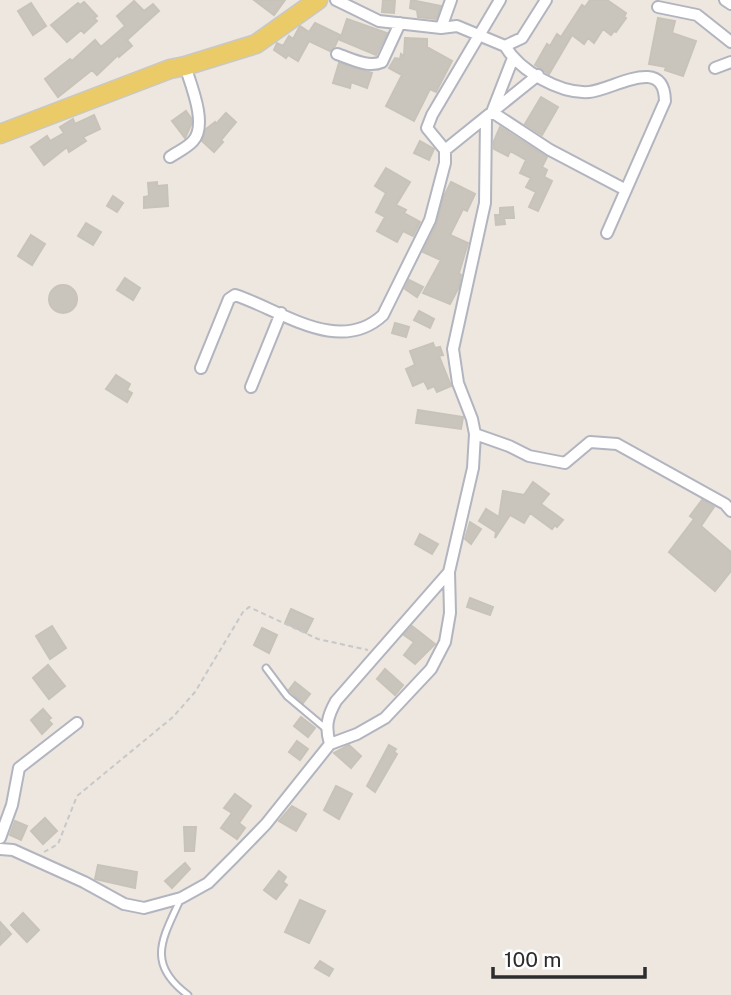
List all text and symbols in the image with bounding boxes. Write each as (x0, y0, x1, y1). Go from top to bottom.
scale bar (493, 936, 645, 980)
text: 100 m (504, 947, 561, 972)

